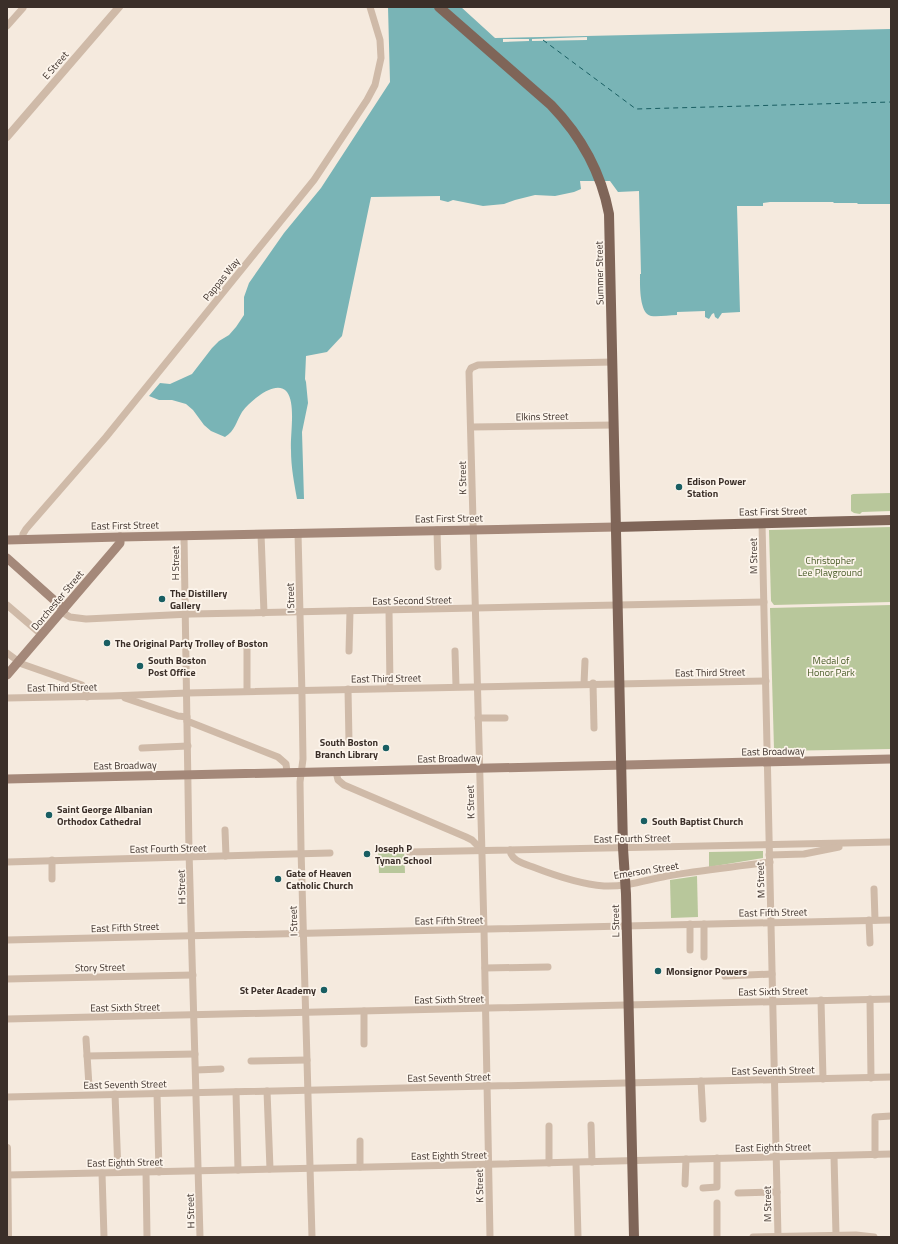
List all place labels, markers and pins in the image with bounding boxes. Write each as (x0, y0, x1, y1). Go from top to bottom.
place label: Edison Power Station (687, 474, 746, 501)
marker: Edison Power Station (674, 482, 684, 492)
place label: The Distillery Gallery (170, 586, 227, 613)
marker: The Distillery Gallery (157, 594, 167, 604)
place label: The Original Party Trolley of Boston (115, 636, 268, 651)
marker: The Original Party Trolley of Boston (102, 638, 112, 648)
place label: South Boston Post Office (148, 653, 206, 680)
marker: South Boston Post Office (135, 661, 145, 671)
place label: South Boston Branch Library (315, 735, 378, 762)
marker: South Boston Branch Library (381, 743, 391, 753)
place label: Saint George Albanian Orthodox Cathedral (57, 802, 152, 829)
marker: Saint George Albanian Orthodox Cathedral (44, 810, 54, 820)
place label: South Baptist Church (652, 814, 743, 829)
marker: South Baptist Church (639, 816, 649, 826)
place label: Joseph P Tynan School (375, 841, 432, 868)
marker: Joseph P Tynan School (362, 849, 372, 859)
place label: Gate of Heaven Catholic Church (286, 866, 353, 893)
marker: Gate of Heaven Catholic Church (273, 874, 283, 884)
place label: Monsignor Powers (666, 964, 748, 979)
marker: Monsignor Powers (653, 966, 663, 976)
place label: St Peter Academy (240, 983, 316, 998)
marker: St Peter Academy (319, 985, 329, 995)

